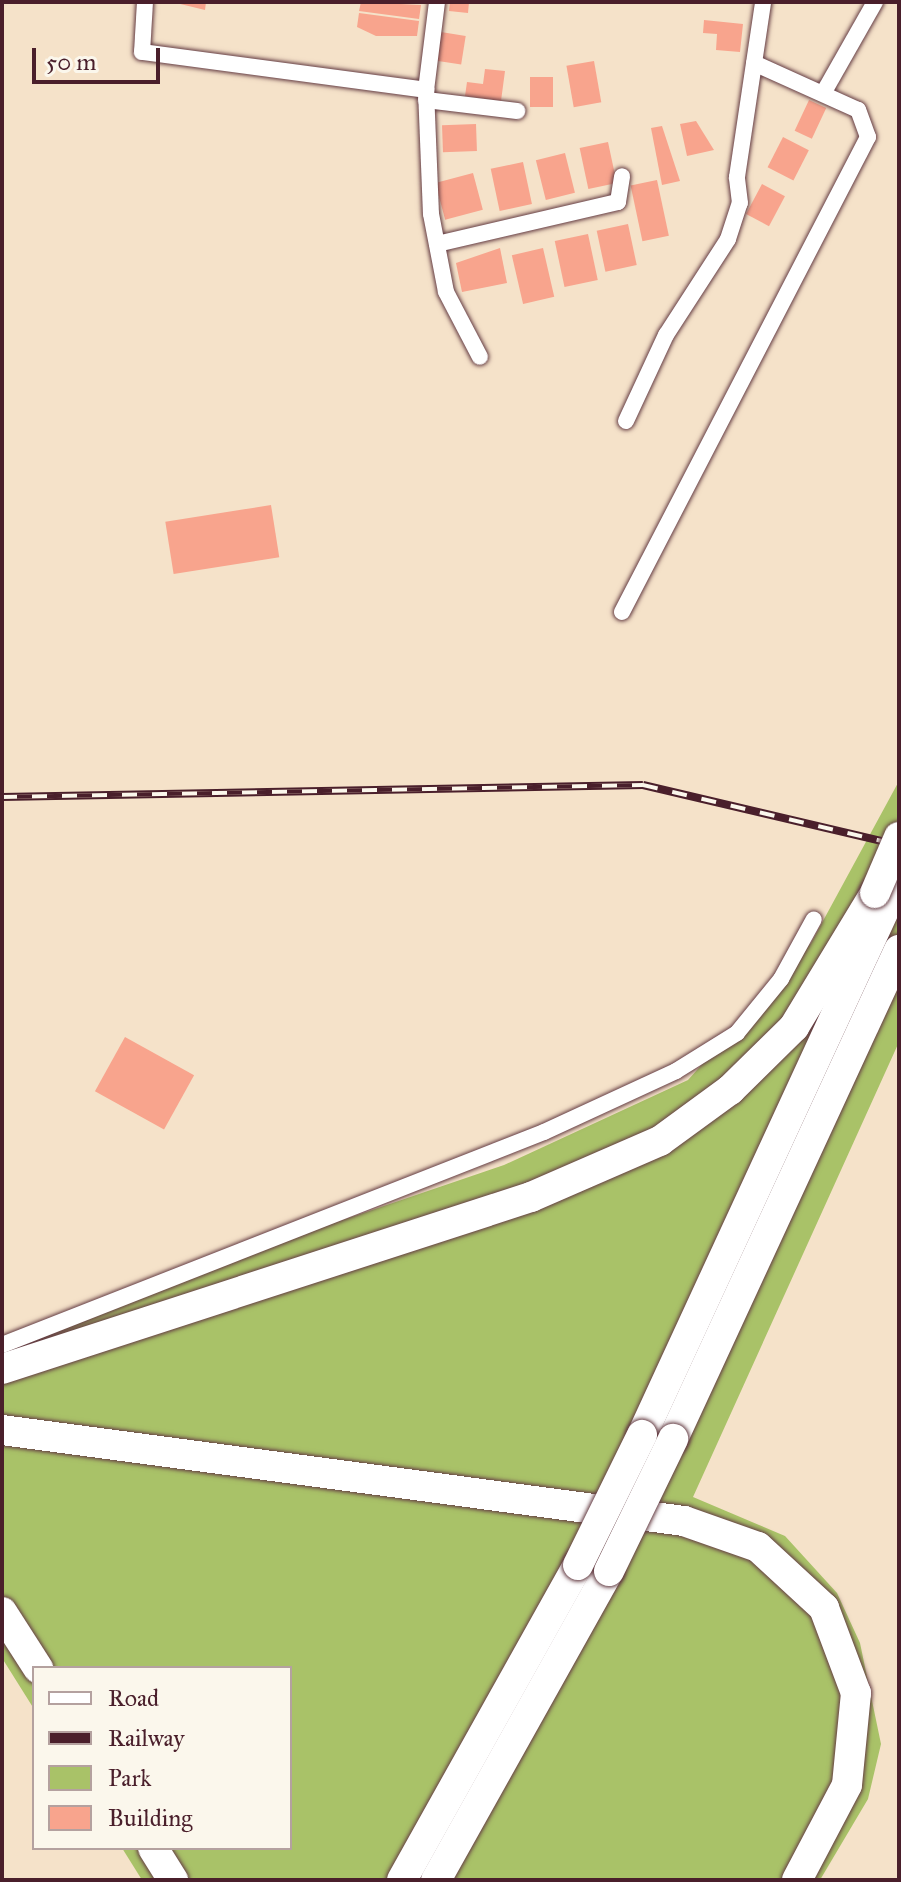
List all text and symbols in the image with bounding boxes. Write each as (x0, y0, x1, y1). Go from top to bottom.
scale bar (36, 32, 164, 82)
text: 50 m (46, 47, 96, 77)
legend (32, 1666, 292, 1850)
text: Road (108, 1683, 159, 1713)
text: Railway (108, 1723, 185, 1753)
text: Park (108, 1763, 151, 1793)
text: Building (108, 1803, 193, 1833)

